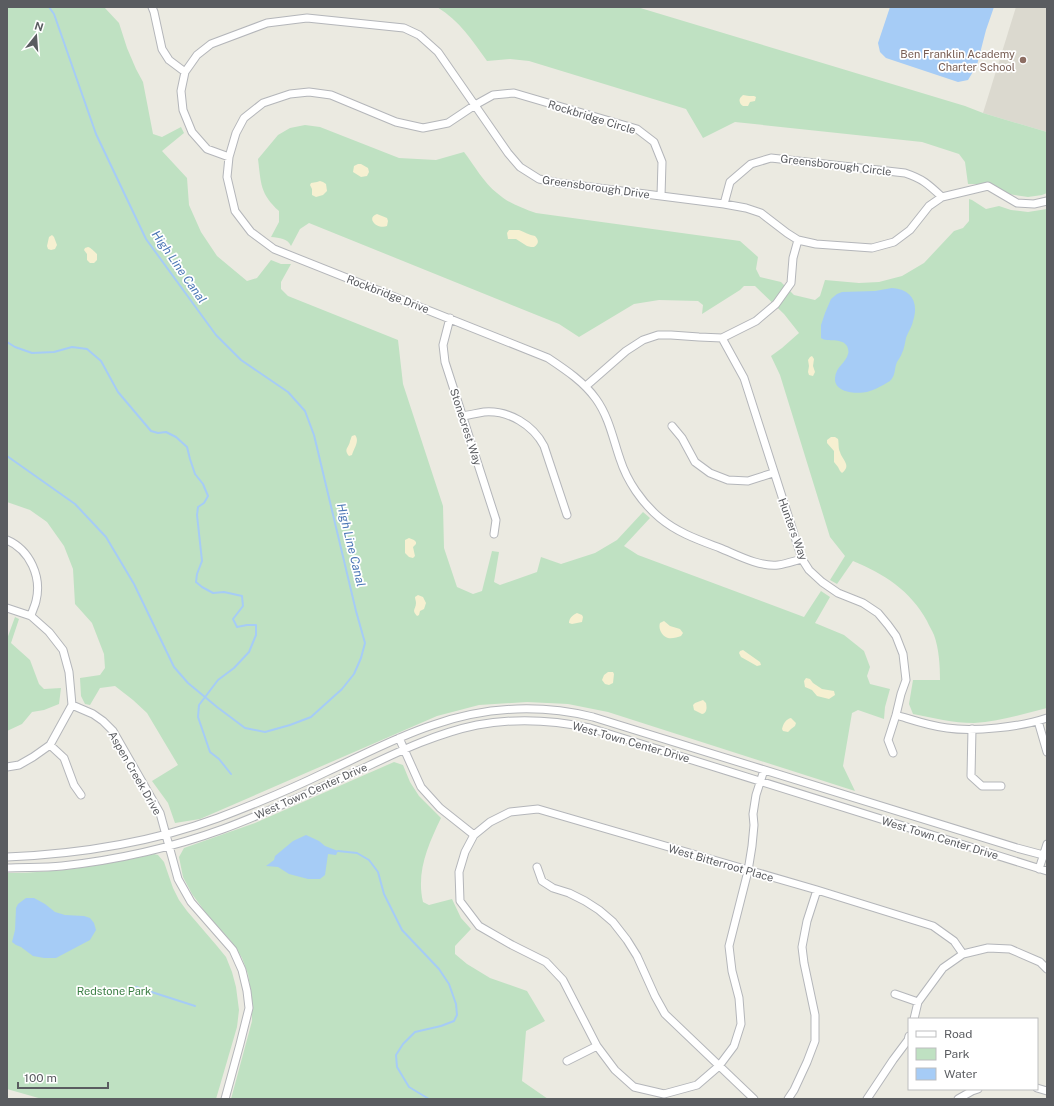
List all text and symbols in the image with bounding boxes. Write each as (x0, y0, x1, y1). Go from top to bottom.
north arrow (16, 16, 56, 56)
text: N (33, 19, 45, 33)
place label: Ben Franklin Academy Charter School (900, 48, 1015, 73)
marker: Ben Franklin Academy Charter School (1018, 55, 1028, 65)
street label: Rockbridge Circle (547, 98, 637, 136)
street label: Greensborough Circle (780, 152, 892, 178)
street label: Greensborough Drive (542, 174, 650, 200)
water label: High Line Canal (149, 228, 209, 306)
street label: Rockbridge Drive (345, 273, 431, 315)
street label: Stonecrest Way (448, 387, 484, 467)
street label: Hunters Way (776, 496, 810, 562)
water label: High Line Canal (334, 502, 368, 588)
street label: West Town Center Drive (571, 719, 691, 765)
street label: Aspen Creek Drive (106, 729, 164, 817)
street label: West Town Center Drive (253, 761, 369, 821)
street label: West Town Center Drive (880, 814, 1000, 862)
street label: West Bitterroot Place (667, 842, 775, 884)
park label: Redstone Park (77, 985, 151, 997)
legend (908, 1018, 1038, 1090)
text: Road (944, 1027, 972, 1041)
text: Park (944, 1047, 970, 1061)
scale bar (18, 1064, 108, 1090)
text: Water (944, 1067, 978, 1081)
text: 100 m (24, 1071, 57, 1085)

